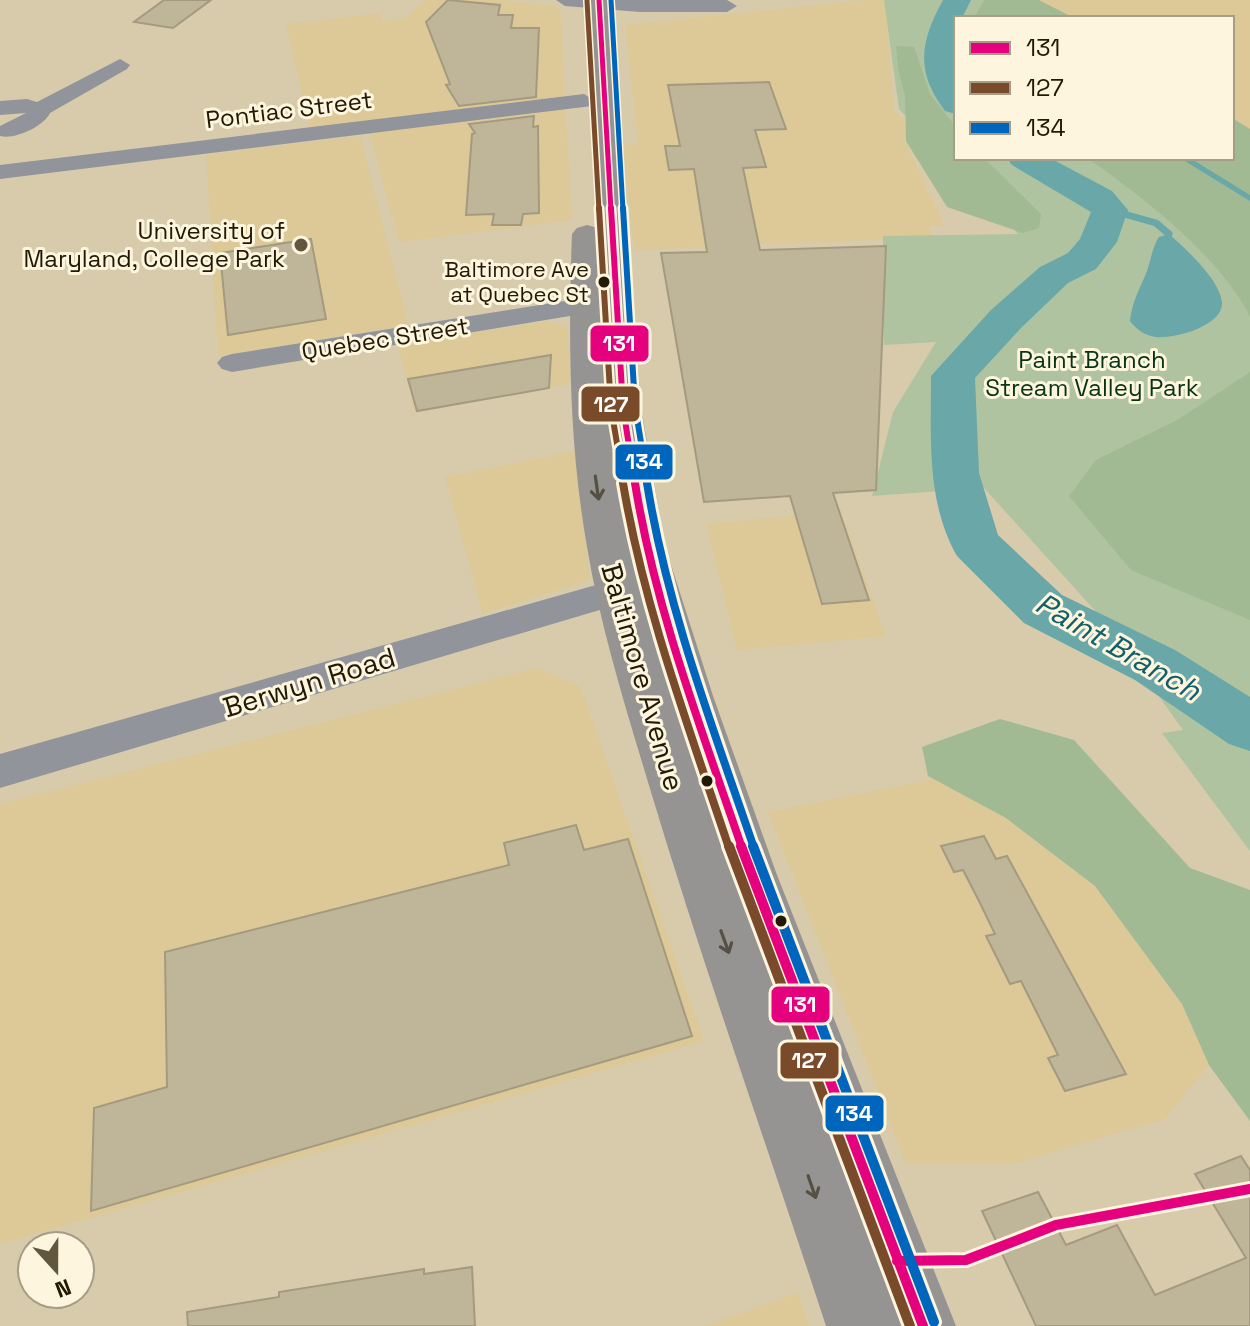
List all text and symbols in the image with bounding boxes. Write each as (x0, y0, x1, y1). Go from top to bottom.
legend (954, 16, 1234, 160)
text: 131 (1026, 32, 1060, 63)
text: 127 (1026, 72, 1064, 103)
street label: Pontiac Street (204, 84, 374, 135)
text: 134 (1026, 112, 1066, 143)
place label: University of Maryland, College Park (24, 215, 285, 274)
marker: University of Maryland, College Park (292, 236, 310, 254)
place label: Baltimore Ave at Quebec St (444, 255, 589, 308)
marker: Baltimore Ave at Quebec St (596, 274, 612, 290)
street label: Quebec Street (299, 310, 471, 367)
line badge: 131 (589, 324, 650, 363)
text: 131 (603, 329, 635, 357)
park label: Paint Branch Stream Valley Park (985, 344, 1199, 403)
line badge: 127 (580, 385, 641, 423)
text: 127 (594, 390, 628, 418)
line badge: 134 (614, 443, 674, 481)
text: 134 (625, 447, 663, 475)
one-way arrow (590, 474, 605, 501)
street label: Baltimore Avenue (593, 559, 693, 795)
water label: Paint Branch (1029, 584, 1208, 710)
street label: Berwyn Road (218, 639, 400, 725)
unlabelled marker (699, 773, 715, 789)
unlabelled marker (773, 913, 789, 929)
one-way arrow (719, 929, 733, 954)
line badge: 131 (770, 985, 831, 1024)
text: 131 (784, 990, 816, 1018)
line badge: 127 (779, 1041, 840, 1080)
text: 127 (792, 1046, 826, 1074)
line badge: 134 (824, 1094, 885, 1133)
text: 134 (835, 1099, 873, 1127)
one-way arrow (805, 1174, 820, 1199)
north arrow (16, 1230, 96, 1310)
text: N (51, 1273, 75, 1304)

